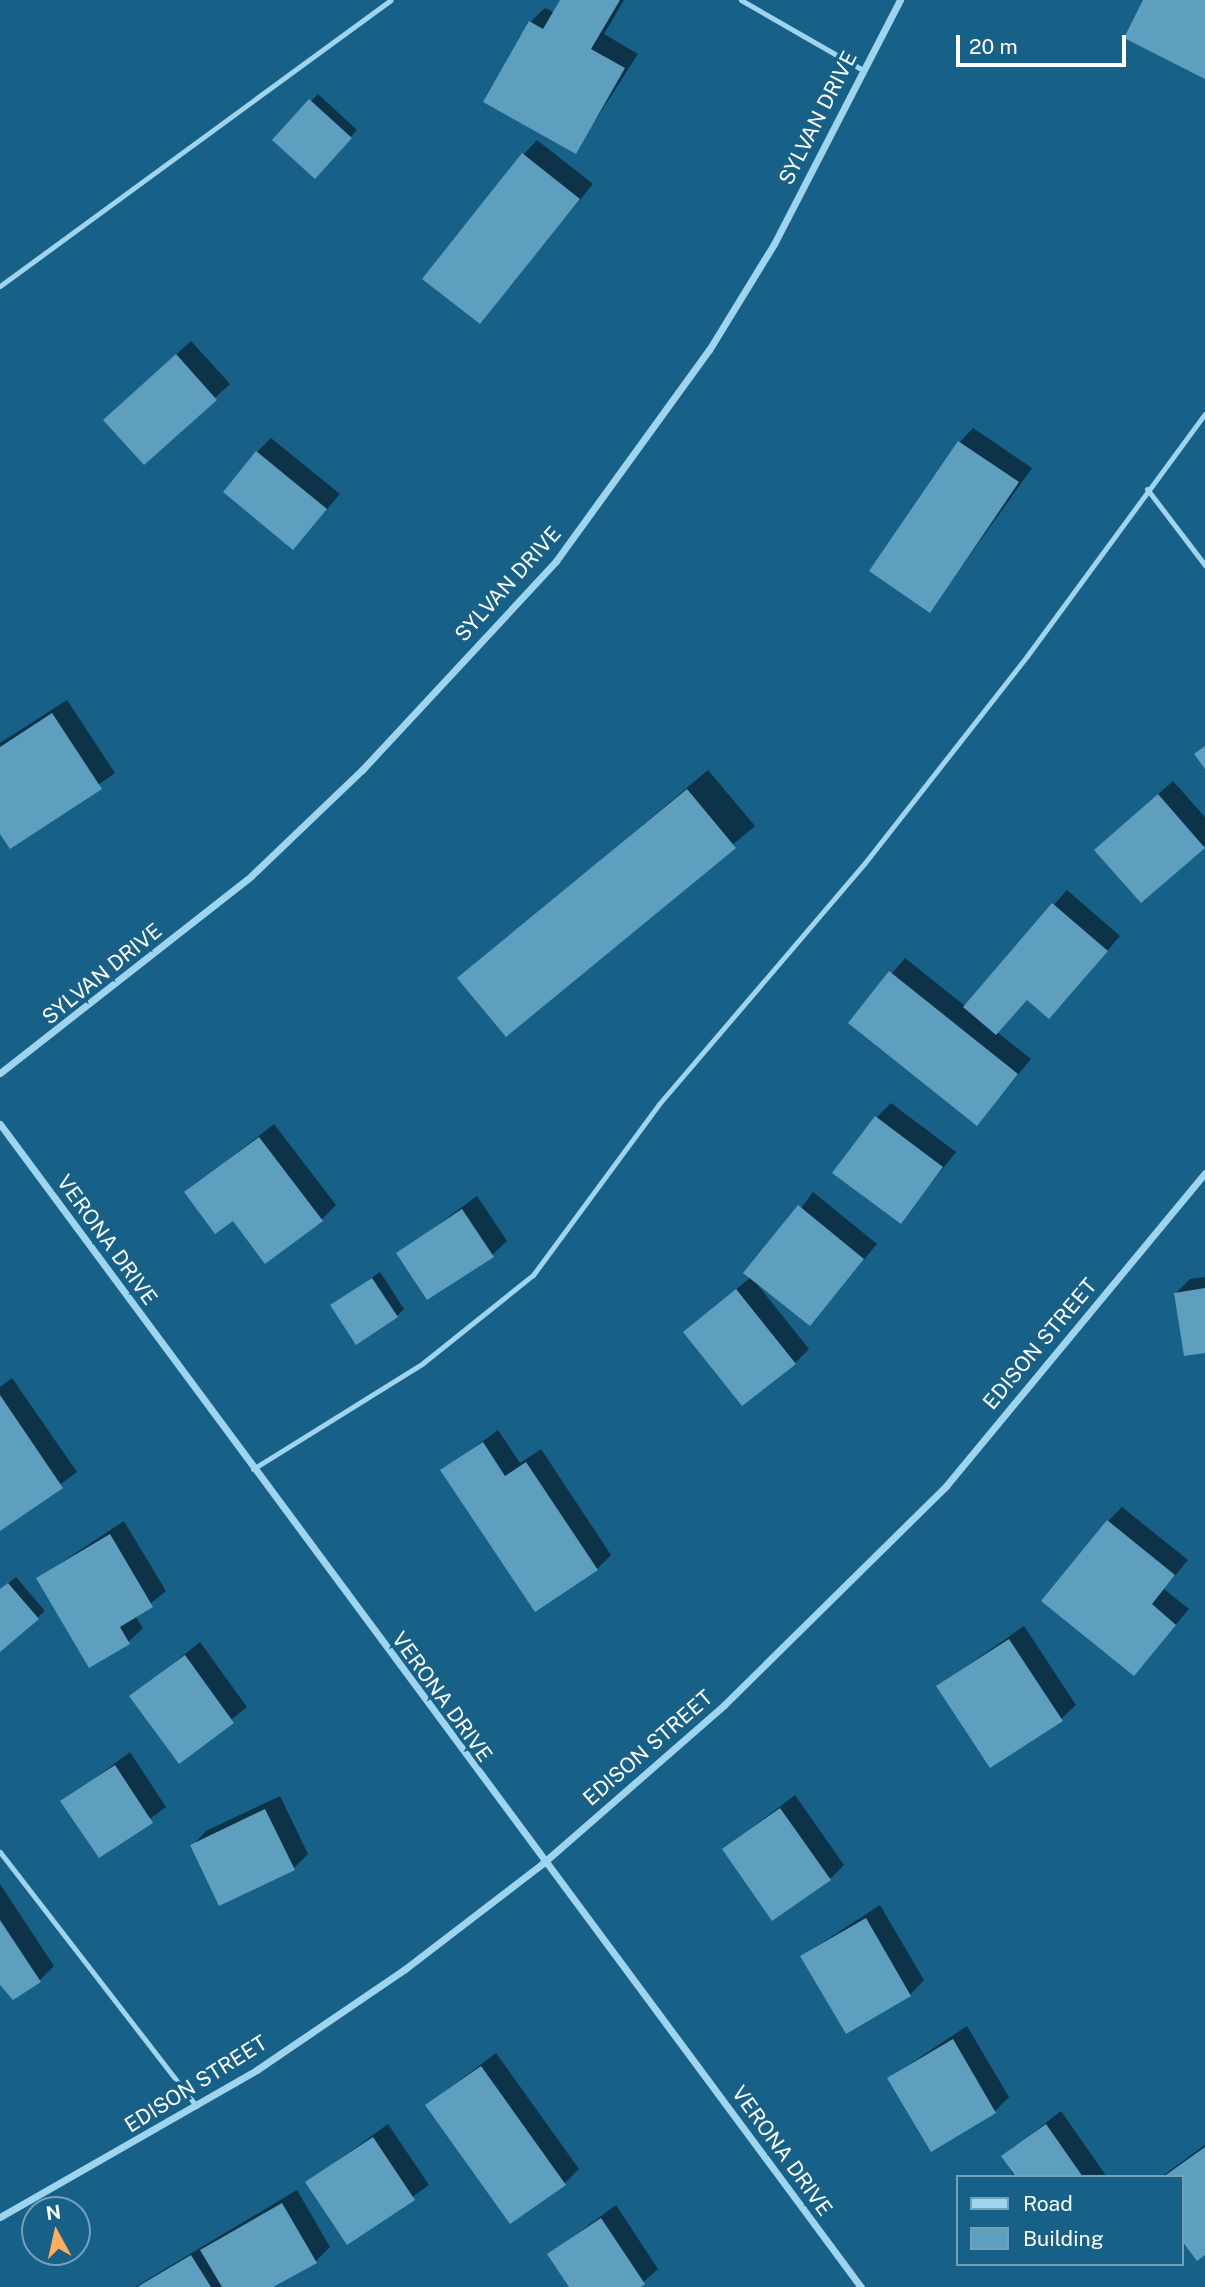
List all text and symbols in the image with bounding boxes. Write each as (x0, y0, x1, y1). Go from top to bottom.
scale bar (960, 21, 1130, 65)
text: 20 m (969, 34, 1018, 59)
street label: SYLVAN DRIVE (774, 47, 862, 189)
street label: SYLVAN DRIVE (450, 521, 566, 647)
street label: SYLVAN DRIVE (37, 918, 167, 1030)
street label: VERONA DRIVE (51, 1170, 163, 1310)
street label: EDISON STREET (978, 1273, 1102, 1415)
street label: VERONA DRIVE (386, 1627, 498, 1767)
street label: EDISON STREET (578, 1685, 718, 1811)
street label: EDISON STREET (120, 2030, 272, 2138)
street label: VERONA DRIVE (726, 2081, 838, 2221)
legend (956, 2175, 1184, 2266)
text: Road (1023, 2191, 1073, 2216)
north arrow (21, 2196, 91, 2266)
text: N (44, 2200, 62, 2224)
text: Building (1023, 2226, 1104, 2251)

